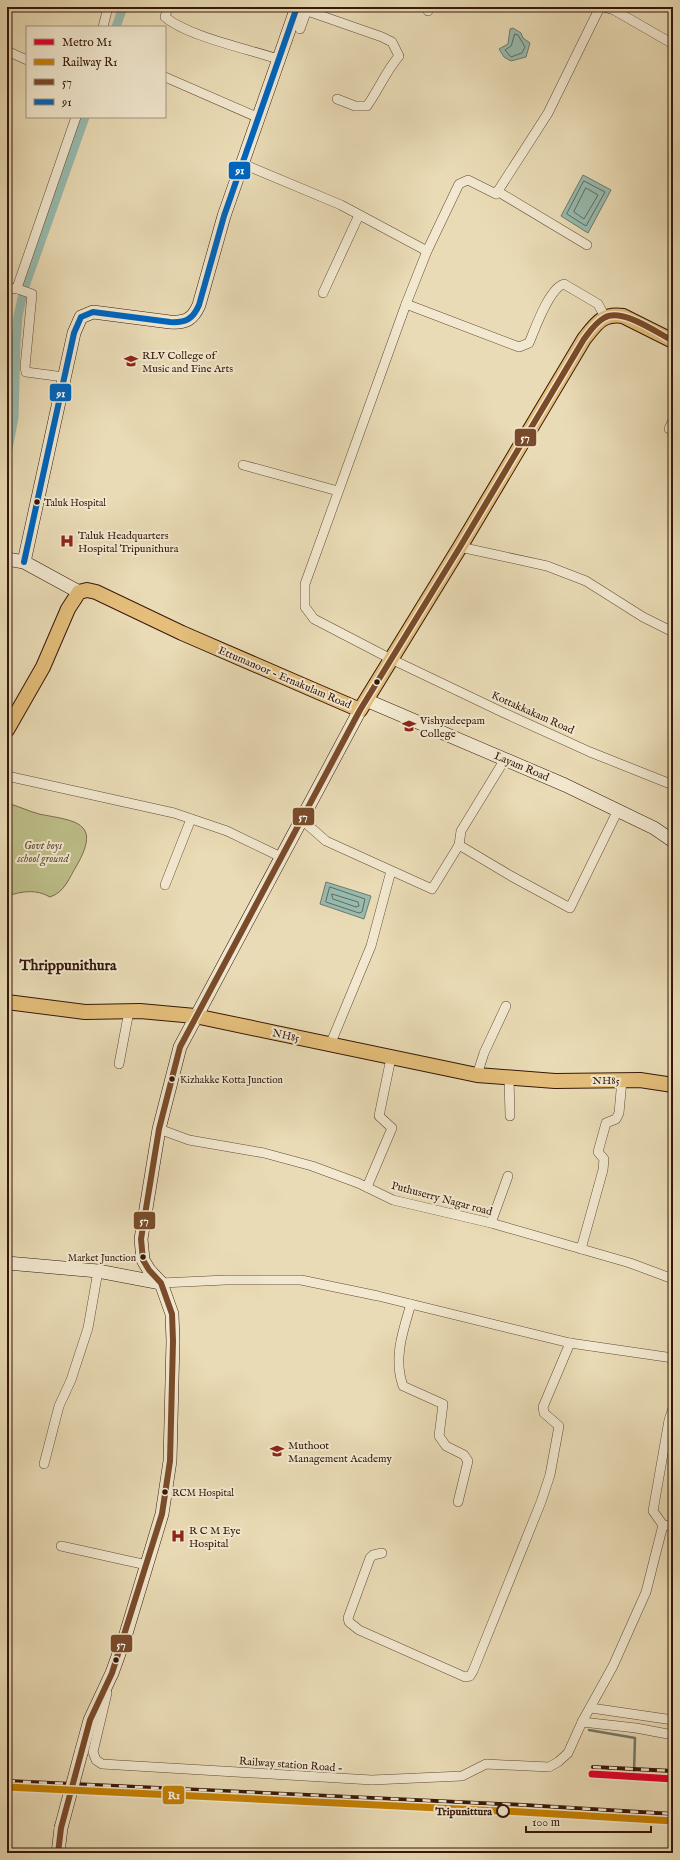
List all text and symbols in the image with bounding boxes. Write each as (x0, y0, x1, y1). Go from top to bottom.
legend (26, 26, 166, 118)
text: Metro M1 (62, 35, 112, 50)
text: Railway R1 (62, 55, 118, 70)
text: 57 (62, 75, 72, 90)
text: 91 (61, 95, 72, 110)
line badge: 91 (228, 161, 251, 180)
text: 91 (235, 164, 244, 178)
place label: RLV College of Music and Fine Arts (142, 349, 233, 376)
school or university icon: RLV College of Music and Fine Arts (123, 353, 139, 369)
line badge: 91 (49, 383, 72, 402)
text: 91 (56, 387, 65, 401)
line badge: 57 (514, 428, 537, 447)
text: 57 (520, 431, 530, 445)
marker: Taluk Hospital (32, 497, 42, 507)
place label: Taluk Hospital (44, 497, 106, 510)
place label: Taluk Headquarters Hospital Tripunithura (78, 529, 179, 556)
hospital icon: Taluk Headquarters Hospital Tripunithura (59, 533, 75, 549)
street label: Ettumanoor - Ernakulam Road (216, 644, 353, 712)
unlabelled marker (372, 677, 382, 687)
street label: Kottakkakam Road (489, 688, 576, 737)
place label: Vishyadeepam College (419, 714, 485, 741)
school or university icon: Vishyadeepam College (401, 718, 417, 734)
street label: Layam Road (492, 749, 551, 785)
line badge: 57 (292, 807, 315, 826)
text: 57 (298, 810, 308, 824)
park label: Govt boys school ground (16, 839, 69, 867)
district label: Thrippunithura (18, 956, 117, 975)
street label: NH85 (271, 1026, 301, 1046)
marker: Kizhakke Kotta Junction (167, 1074, 177, 1084)
place label: Kizhakke Kotta Junction (180, 1074, 284, 1087)
street label: NH85 (592, 1074, 620, 1088)
street label: Puthuserry Nagar road (390, 1179, 494, 1219)
line badge: 57 (133, 1211, 156, 1230)
text: 57 (139, 1214, 149, 1228)
place label: Market Junction (68, 1252, 137, 1265)
marker: Market Junction (138, 1252, 148, 1262)
place label: Muthoot Management Academy (288, 1439, 392, 1466)
school or university icon: Muthoot Management Academy (269, 1443, 285, 1459)
marker: RCM Hospital (160, 1487, 170, 1497)
place label: RCM Hospital (172, 1487, 234, 1500)
place label: R C M Eye Hospital (189, 1524, 241, 1551)
hospital icon: R C M Eye Hospital (170, 1528, 186, 1544)
line badge: 57 (110, 1634, 133, 1653)
text: 57 (116, 1638, 126, 1652)
unlabelled marker (111, 1655, 121, 1665)
street label: Railway station Road - (239, 1754, 343, 1776)
line badge: R1 (162, 1785, 185, 1805)
text: R1 (168, 1789, 180, 1803)
marker: Tripunittura (496, 1804, 510, 1818)
place label: Tripunittura (434, 1805, 492, 1819)
scale bar (526, 1808, 651, 1834)
text: 100 m (532, 1815, 560, 1830)

